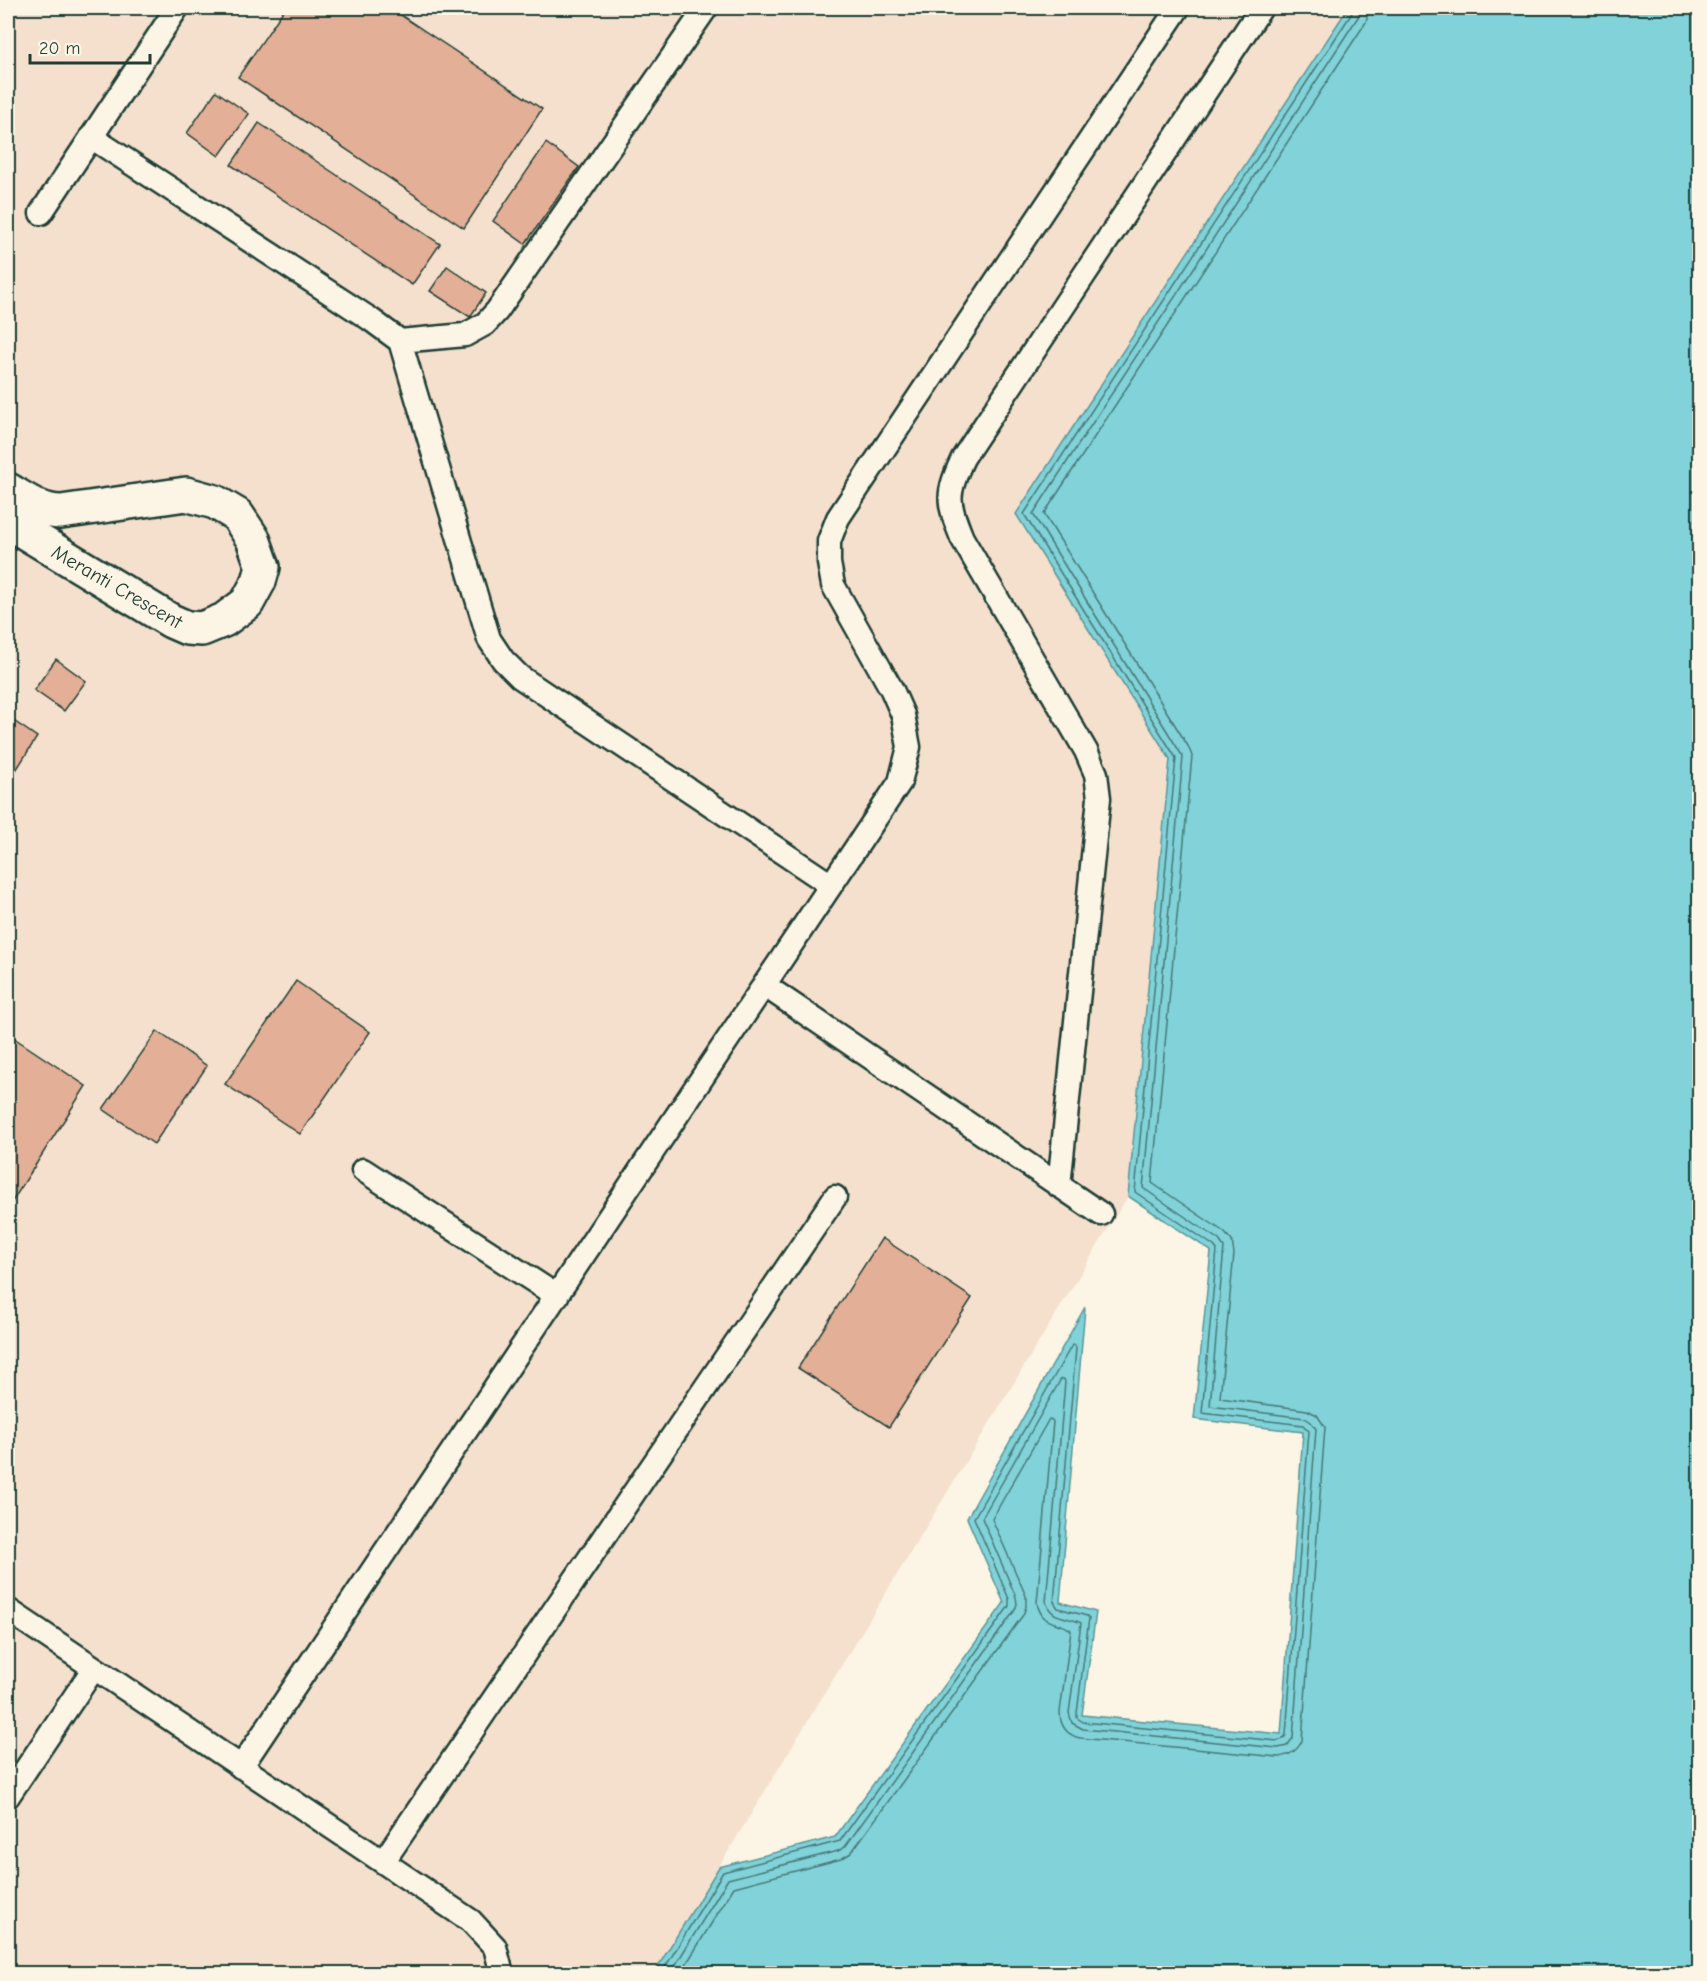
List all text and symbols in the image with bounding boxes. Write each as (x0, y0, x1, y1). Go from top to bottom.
scale bar (30, 27, 150, 65)
text: 20 m (39, 38, 80, 59)
street label: Meranti Crescent (47, 540, 188, 634)

